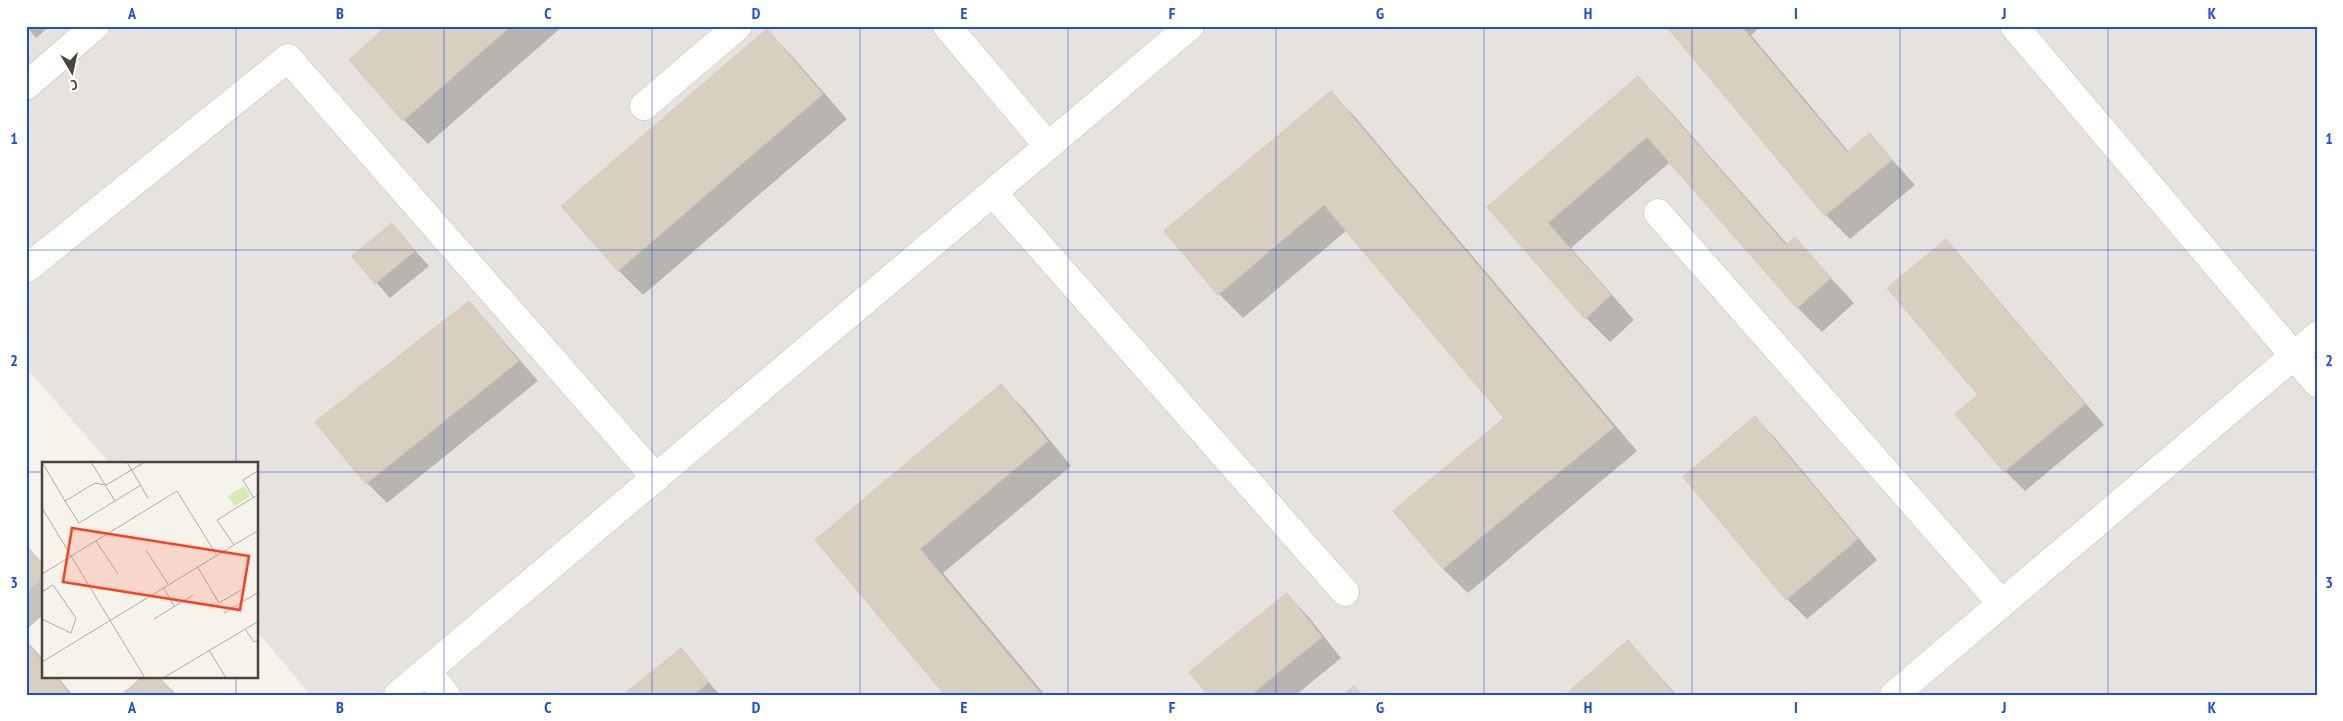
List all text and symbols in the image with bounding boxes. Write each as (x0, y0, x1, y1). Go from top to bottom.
text: A (127, 3, 137, 23)
text: B (336, 3, 344, 23)
text: C (544, 3, 552, 23)
text: D (752, 3, 761, 23)
text: E (961, 3, 968, 23)
text: F (1169, 3, 1176, 23)
text: G (1376, 3, 1384, 23)
text: H (1584, 3, 1592, 23)
text: I (1794, 3, 1798, 23)
text: J (2001, 3, 2006, 23)
text: K (2208, 3, 2217, 23)
north arrow (48, 48, 98, 98)
text: С (69, 75, 79, 94)
text: 1 (10, 128, 18, 148)
text: 1 (2325, 128, 2333, 148)
text: 2 (10, 350, 18, 370)
text: 2 (2325, 350, 2333, 370)
inset map (42, 462, 259, 678)
text: 3 (10, 572, 18, 592)
text: 3 (2325, 572, 2333, 592)
text: A (127, 697, 137, 717)
text: B (336, 697, 344, 717)
text: C (544, 697, 552, 717)
text: D (752, 697, 761, 717)
text: E (961, 697, 968, 717)
text: F (1169, 697, 1176, 717)
text: G (1376, 697, 1384, 717)
text: H (1584, 697, 1592, 717)
text: I (1794, 697, 1798, 717)
text: J (2001, 697, 2006, 717)
text: K (2208, 697, 2217, 717)

